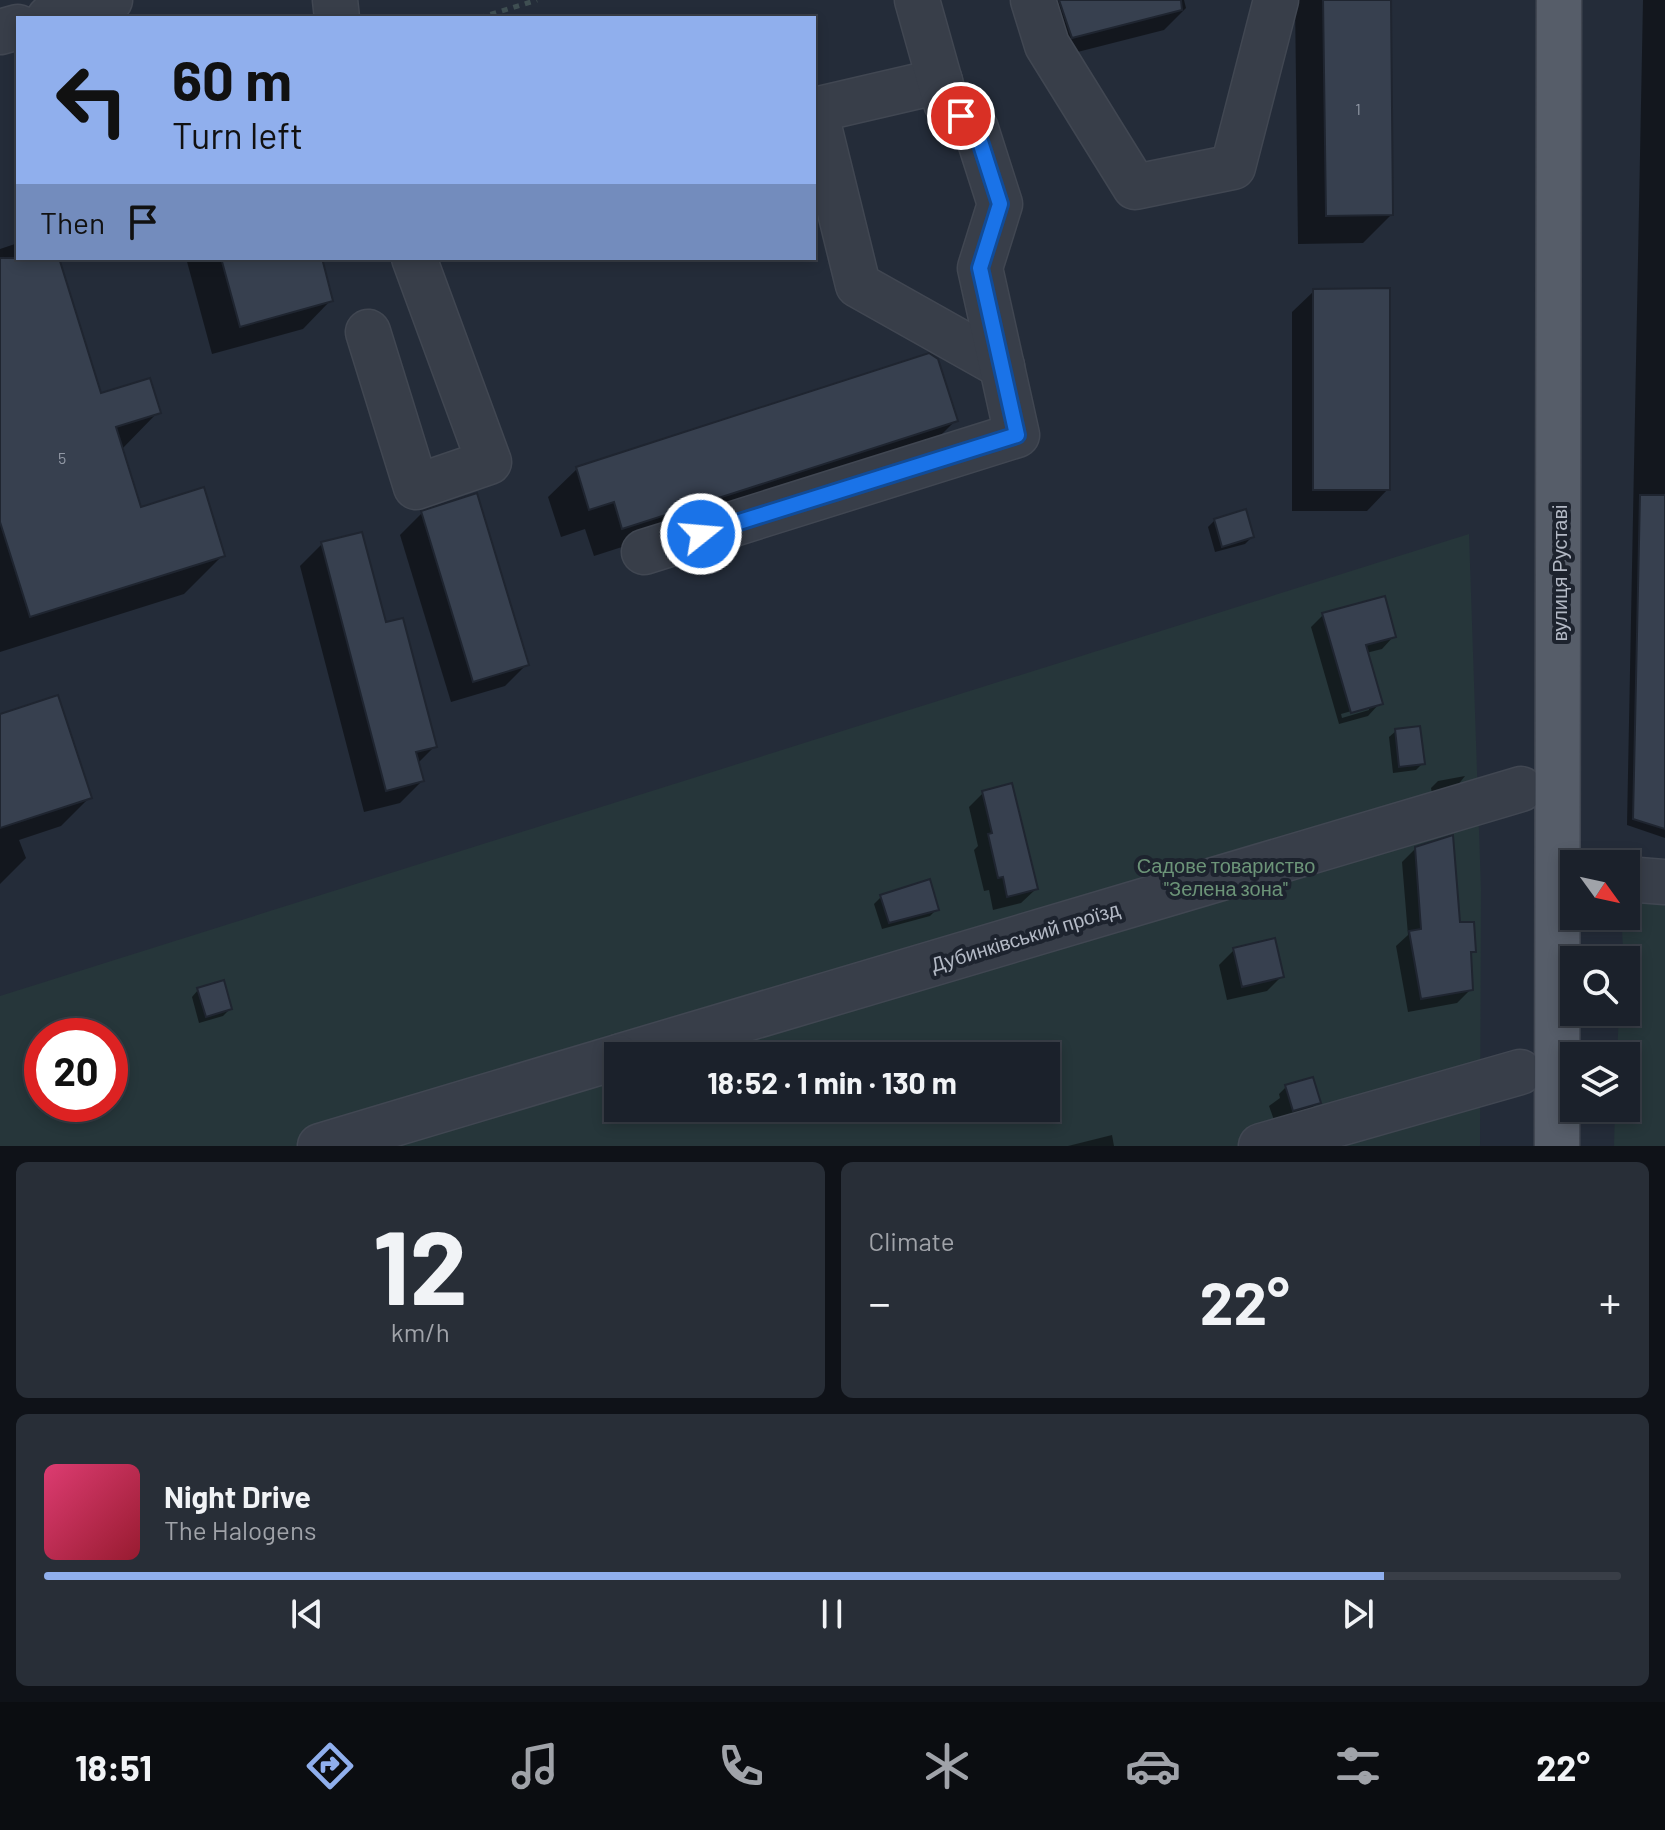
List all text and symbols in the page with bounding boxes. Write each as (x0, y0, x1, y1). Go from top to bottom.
text: 60 m (172, 45, 292, 112)
icon: left (40, 48, 144, 152)
pin (927, 82, 995, 150)
icon: arrive (939, 94, 983, 138)
house number: 1 (1355, 99, 1361, 118)
text: Turn left (172, 113, 303, 156)
icon: arrive (121, 200, 165, 244)
text: Then (40, 204, 105, 240)
house number: 5 (58, 448, 66, 467)
position arrow (659, 492, 743, 576)
street label: вулиця Руставі (1547, 504, 1571, 642)
north arrow (1560, 850, 1640, 930)
map controls (1560, 850, 1640, 1122)
park label: Садове товариство "Зелена зона" (1137, 853, 1315, 900)
street label: Дубинківський проїзд (928, 896, 1123, 976)
button: search (1560, 946, 1640, 1026)
speed limit sign: 20 (24, 1018, 128, 1122)
button: layers (1560, 1042, 1640, 1122)
text: 18:52 · 1 min · 130 m (707, 1064, 957, 1100)
text: 12 (373, 1201, 468, 1326)
text: Climate (869, 1225, 955, 1256)
text: 22° (1200, 1265, 1290, 1337)
text: − (869, 1275, 891, 1328)
text: + (1599, 1275, 1621, 1328)
text: km/h (391, 1316, 450, 1347)
text: Night Drive (164, 1478, 311, 1514)
text: The Halogens (164, 1514, 316, 1545)
icon: previous (285, 1592, 329, 1636)
icon: pause (810, 1592, 854, 1636)
icon: next (1336, 1592, 1380, 1636)
icon: directions (302, 1738, 358, 1794)
icon: music (507, 1738, 563, 1794)
icon: phone (713, 1738, 769, 1794)
icon: climate (919, 1738, 975, 1794)
icon: car (1125, 1738, 1181, 1794)
icon: filters (1330, 1738, 1386, 1794)
text: 18:51 (75, 1745, 152, 1788)
text: 22° (1536, 1745, 1590, 1788)

